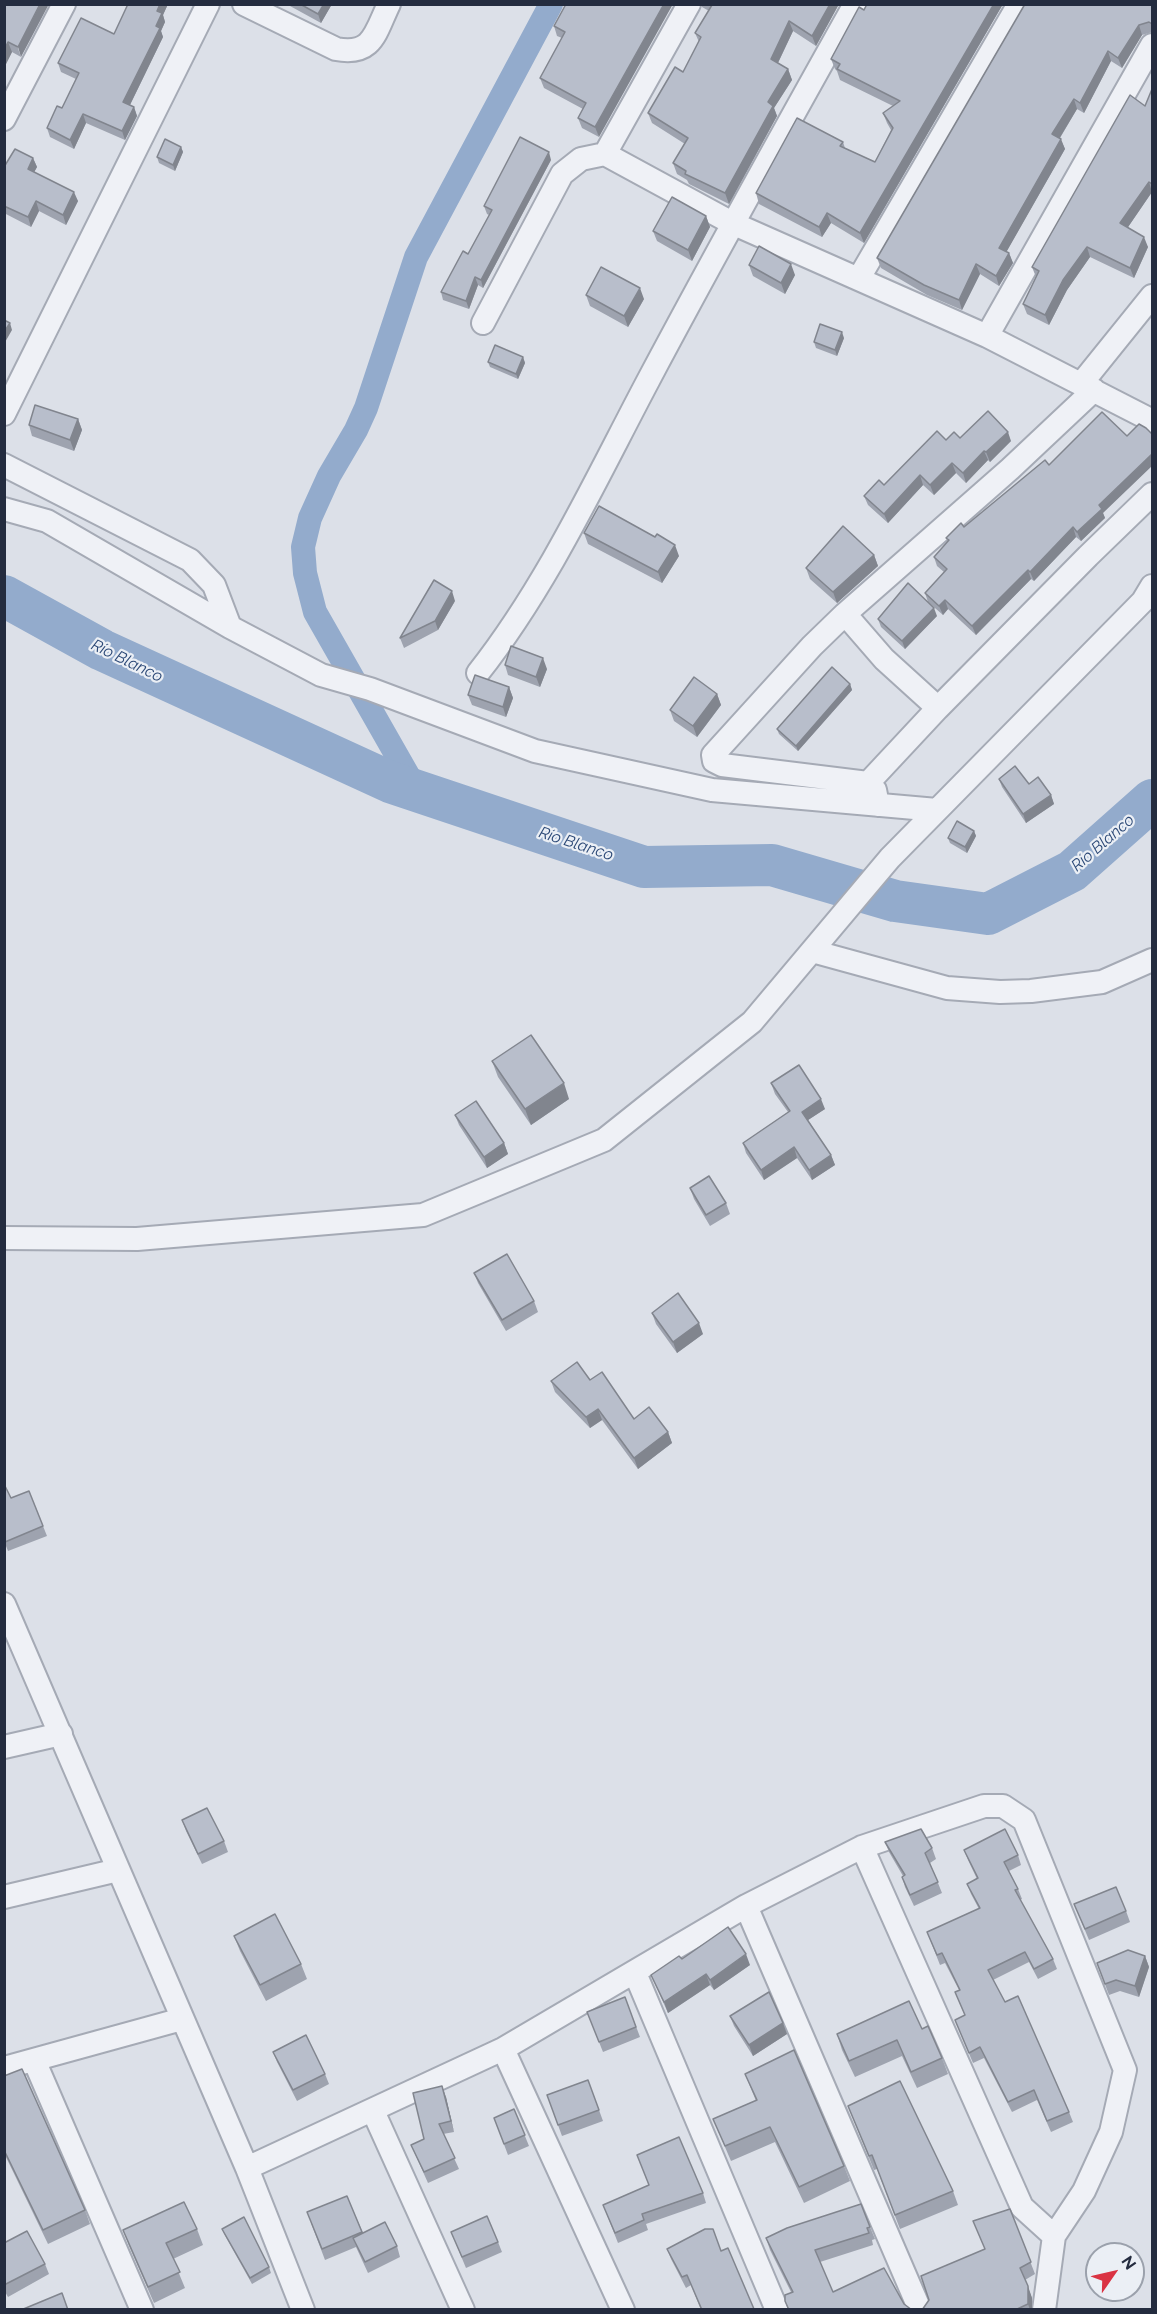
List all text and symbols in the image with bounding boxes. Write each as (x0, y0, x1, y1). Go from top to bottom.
water label: Río Blanco (88, 635, 166, 687)
water label: Río Blanco (1068, 810, 1138, 876)
water label: Río Blanco (536, 823, 616, 865)
north arrow (1085, 2242, 1145, 2302)
text: N (1117, 2252, 1140, 2273)

